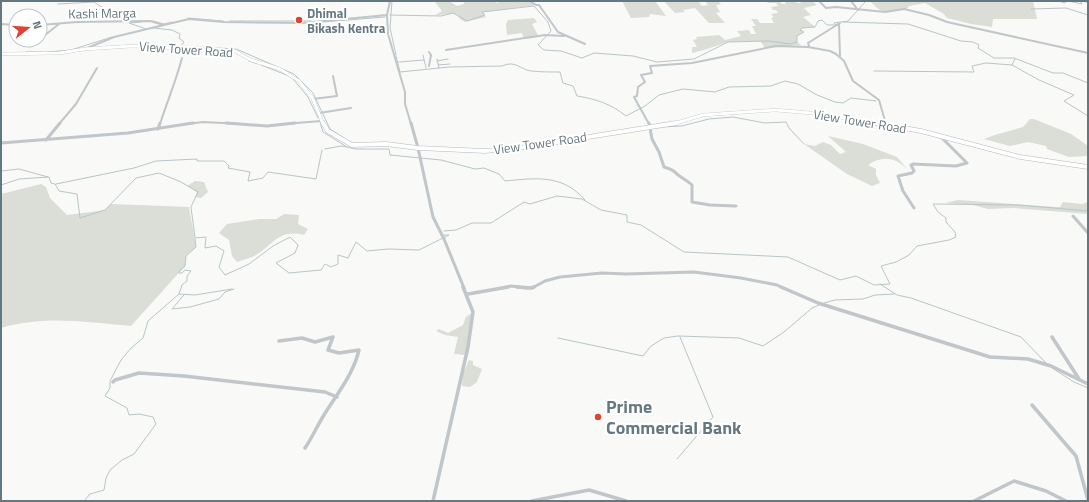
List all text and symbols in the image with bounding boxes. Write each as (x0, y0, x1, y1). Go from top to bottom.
street label: Kashi Marga (68, 2, 136, 24)
place label: Dhimal Bikash Kentra (307, 3, 386, 38)
north arrow (8, 8, 48, 48)
marker: Dhimal Bikash Kentra (294, 15, 304, 25)
text: N (29, 19, 46, 31)
street label: View Tower Road (138, 36, 234, 62)
street label: View Tower Road (812, 104, 908, 138)
street label: View Tower Road (492, 127, 588, 159)
place label: Prime Commercial Bank (606, 393, 742, 441)
marker: Prime Commercial Bank (593, 412, 603, 422)

